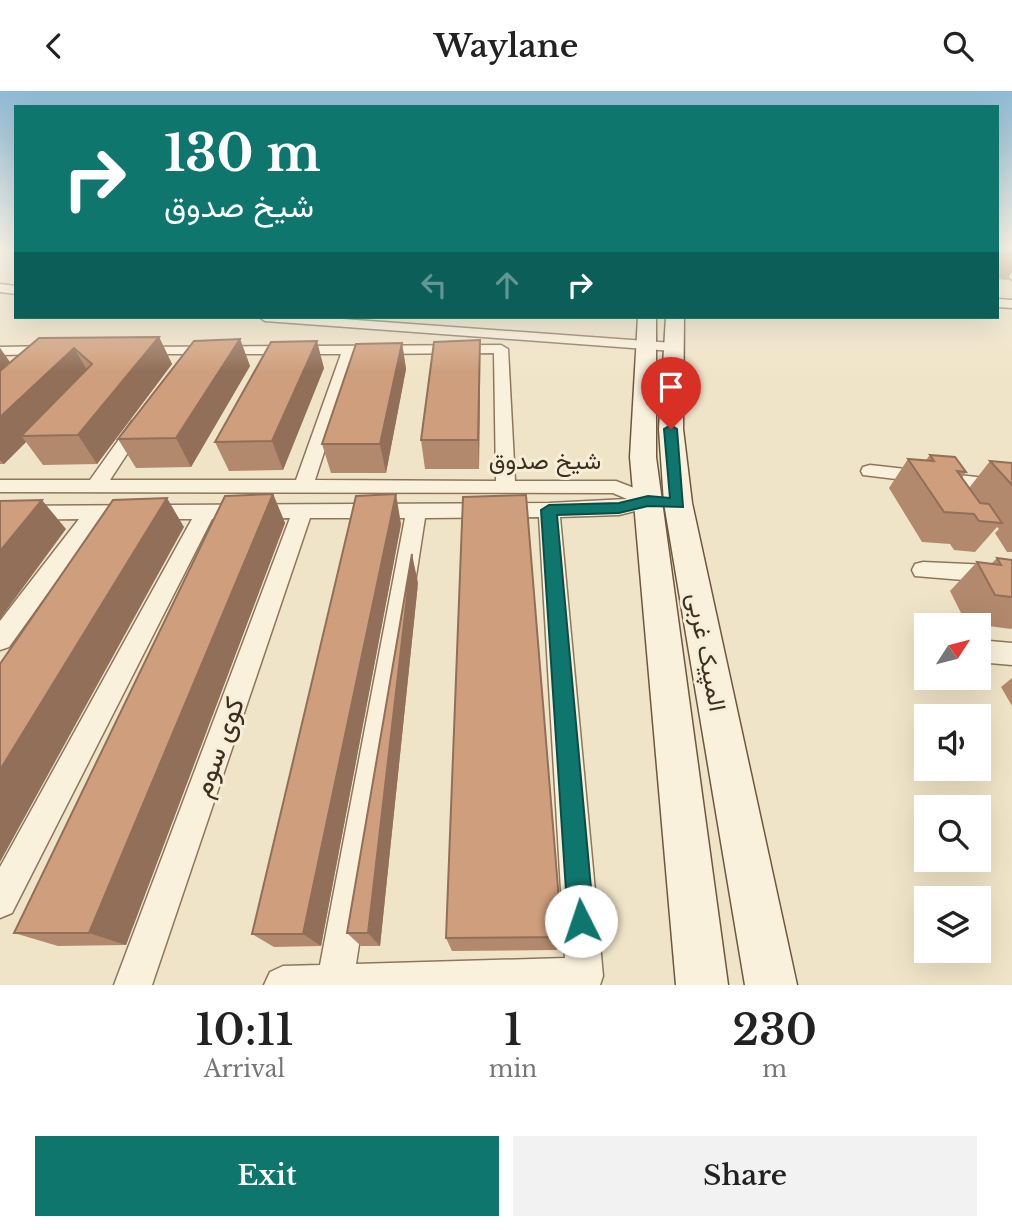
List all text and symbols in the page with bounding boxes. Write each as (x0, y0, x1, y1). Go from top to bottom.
text: Waylane (434, 26, 578, 66)
icon: back (35, 27, 73, 65)
icon: search (939, 27, 977, 65)
text: 130 m (164, 123, 321, 184)
icon: right (49, 133, 140, 224)
text: شیخ صدوق (164, 186, 314, 226)
icon: left (415, 266, 453, 304)
icon: ahead (488, 266, 526, 304)
icon: right (561, 266, 599, 304)
pin (641, 357, 701, 429)
icon: arrive (652, 368, 690, 406)
street label: شیخ صدوق (489, 446, 601, 478)
street label: المپیک غربی (679, 590, 733, 714)
north arrow (914, 613, 990, 689)
map controls (914, 613, 991, 963)
street label: کوی سوم (184, 692, 253, 802)
button: sound (914, 704, 991, 781)
button: search (914, 795, 991, 872)
position arrow (544, 884, 618, 958)
button: layers (914, 886, 991, 963)
text: 10:11 (195, 1004, 294, 1056)
text: 1 (504, 1004, 522, 1056)
text: 230 (732, 1004, 817, 1056)
text: Arrival (204, 1055, 285, 1083)
text: min (489, 1055, 537, 1083)
text: m (762, 1055, 787, 1083)
button: Exit (35, 1136, 499, 1216)
button: Share (513, 1136, 977, 1216)

